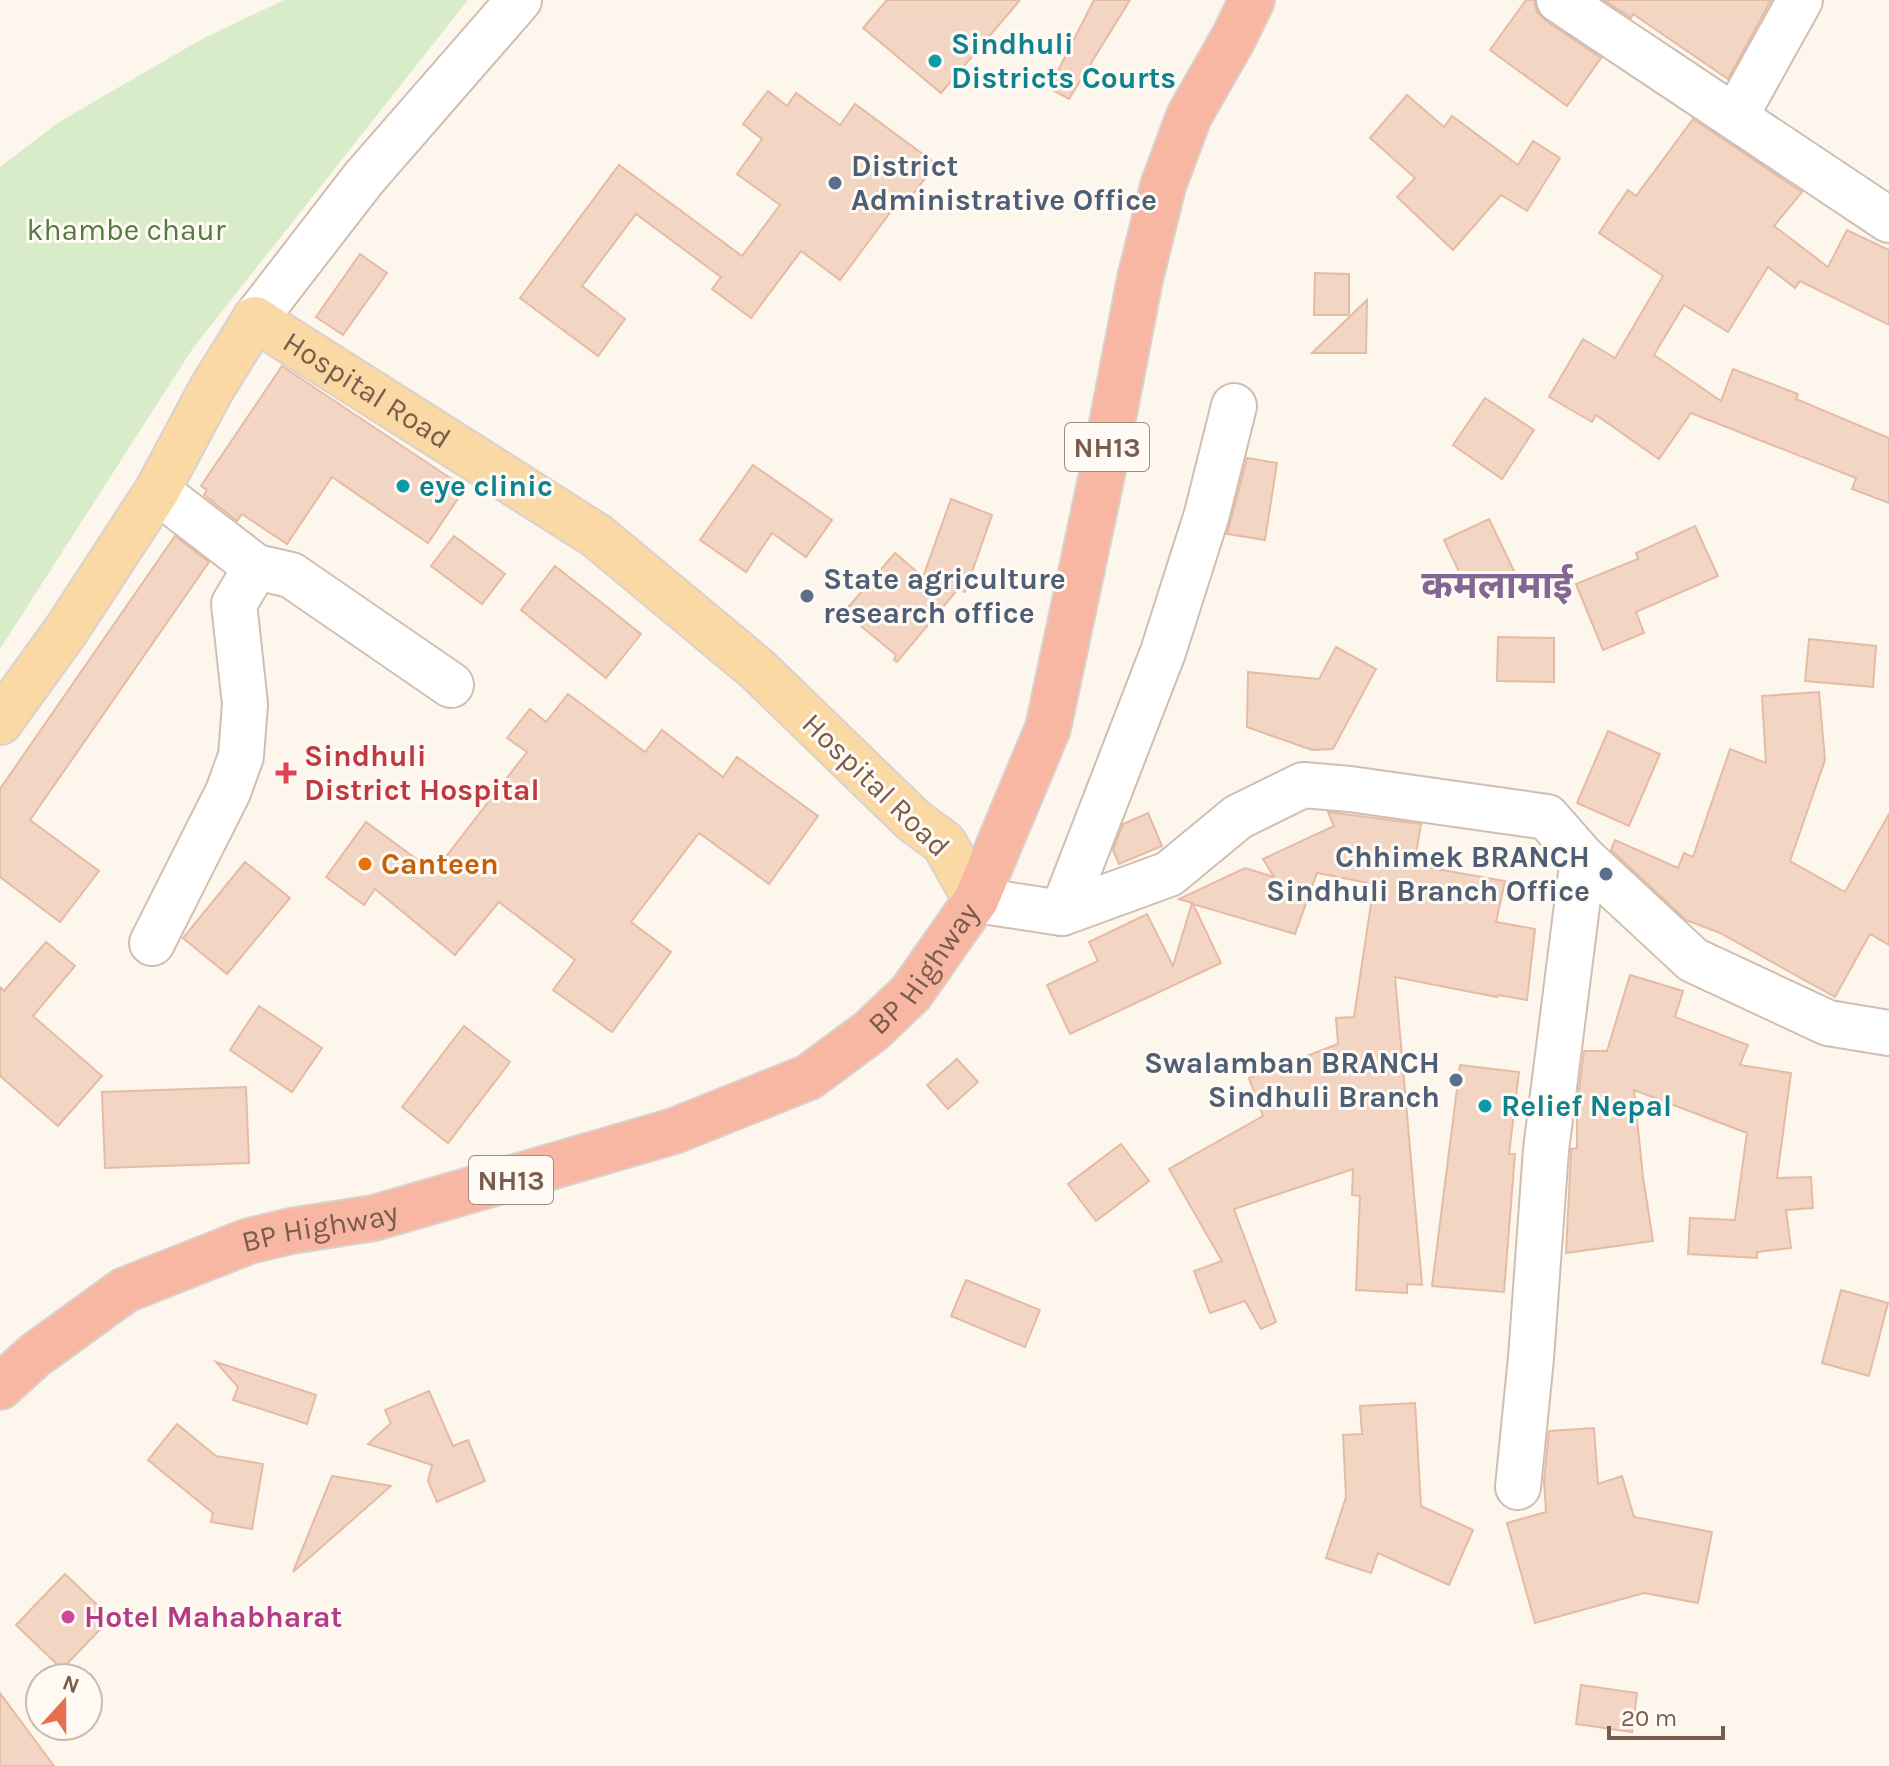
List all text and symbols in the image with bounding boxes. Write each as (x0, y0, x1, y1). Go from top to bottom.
place label: Sindhuli Districts Courts (951, 26, 1176, 96)
marker: Sindhuli Districts Courts (926, 52, 944, 70)
place label: District Administrative Office (851, 148, 1157, 218)
marker: District Administrative Office (826, 174, 844, 192)
park label: khambe chaur (26, 212, 226, 248)
street label: Hospital Road (277, 324, 457, 456)
road number: NH13 (1065, 423, 1149, 471)
place label: eye clinic (419, 468, 553, 504)
marker: eye clinic (394, 477, 412, 495)
place label: State agriculture research office (823, 561, 1066, 631)
district label: कमलामाई (1421, 563, 1574, 608)
marker: State agriculture research office (798, 587, 816, 605)
street label: Hospital Road (795, 706, 957, 864)
place label: Sindhuli District Hospital (304, 738, 540, 808)
marker: Sindhuli District Hospital (275, 762, 297, 784)
place label: Chhimek BRANCH Sindhuli Branch Office (1266, 839, 1590, 909)
place label: Canteen (381, 846, 499, 882)
marker: Canteen (356, 855, 374, 873)
marker: Chhimek BRANCH Sindhuli Branch Office (1597, 865, 1615, 883)
street label: BP Highway (861, 896, 987, 1042)
place label: Swalamban BRANCH Sindhuli Branch (1144, 1045, 1440, 1115)
marker: Swalamban BRANCH Sindhuli Branch (1447, 1071, 1465, 1089)
place label: Relief Nepal (1501, 1088, 1672, 1124)
marker: Relief Nepal (1476, 1097, 1494, 1115)
road number: NH13 (469, 1156, 553, 1204)
street label: BP Highway (238, 1194, 402, 1260)
place label: Hotel Mahabharat (84, 1599, 343, 1635)
marker: Hotel Mahabharat (59, 1608, 77, 1626)
north arrow (24, 1662, 104, 1742)
text: N (59, 1669, 83, 1699)
scale bar (1609, 1690, 1723, 1740)
text: 20 m (1621, 1704, 1677, 1732)

